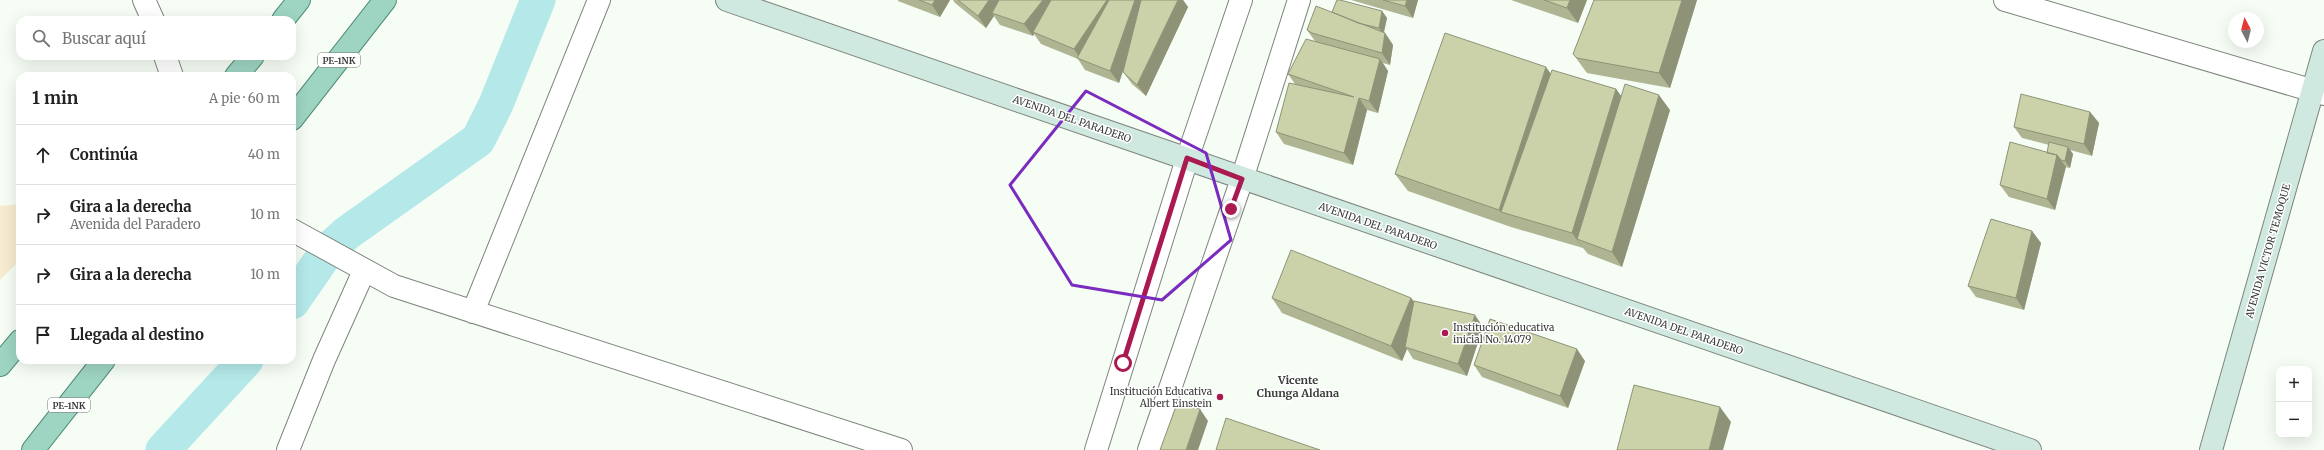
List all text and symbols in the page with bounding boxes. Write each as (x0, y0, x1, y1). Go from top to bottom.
north arrow (2228, 12, 2264, 48)
search box (16, 16, 296, 60)
icon: search (30, 27, 52, 49)
text: Buscar aquí (62, 29, 146, 48)
road number: PE-1NK (318, 53, 360, 67)
text: 1 min (32, 87, 78, 109)
text: A pie · 60 m (209, 90, 280, 107)
street label: AVENIDA DEL PARADERO (1010, 92, 1133, 145)
icon: ahead (32, 144, 54, 166)
text: Continúa (70, 145, 138, 164)
text: 40 m (248, 146, 280, 163)
street label: AVENIDA VICTOR TEMOQUE (2242, 182, 2294, 321)
text: Gira a la derecha (70, 197, 192, 216)
street label: AVENIDA DEL PARADERO (1316, 199, 1439, 252)
route end (1222, 200, 1240, 218)
icon: right (32, 204, 54, 226)
text: 10 m (250, 206, 280, 223)
text: Avenida del Paradero (70, 216, 201, 233)
icon: right (32, 264, 54, 286)
text: Gira a la derecha (70, 265, 192, 284)
text: 10 m (250, 266, 280, 283)
street label: AVENIDA DEL PARADERO (1622, 304, 1745, 357)
place label: Institución educativa inicial No. 14079 (1453, 321, 1555, 346)
icon: arrive (32, 324, 54, 346)
text: Llegada al destino (70, 325, 204, 344)
marker: Institución educativa inicial No. 14079 (1440, 328, 1450, 338)
route start (1114, 354, 1132, 372)
map controls (2276, 366, 2312, 438)
button: + (2276, 366, 2312, 402)
district label: Vicente Chunga Aldana (1257, 373, 1339, 400)
place label: Institución Educativa Albert Einstein (1110, 385, 1213, 410)
marker: Institución Educativa Albert Einstein (1215, 392, 1225, 402)
road number: PE-1NK (48, 398, 90, 412)
button: − (2276, 402, 2312, 438)

